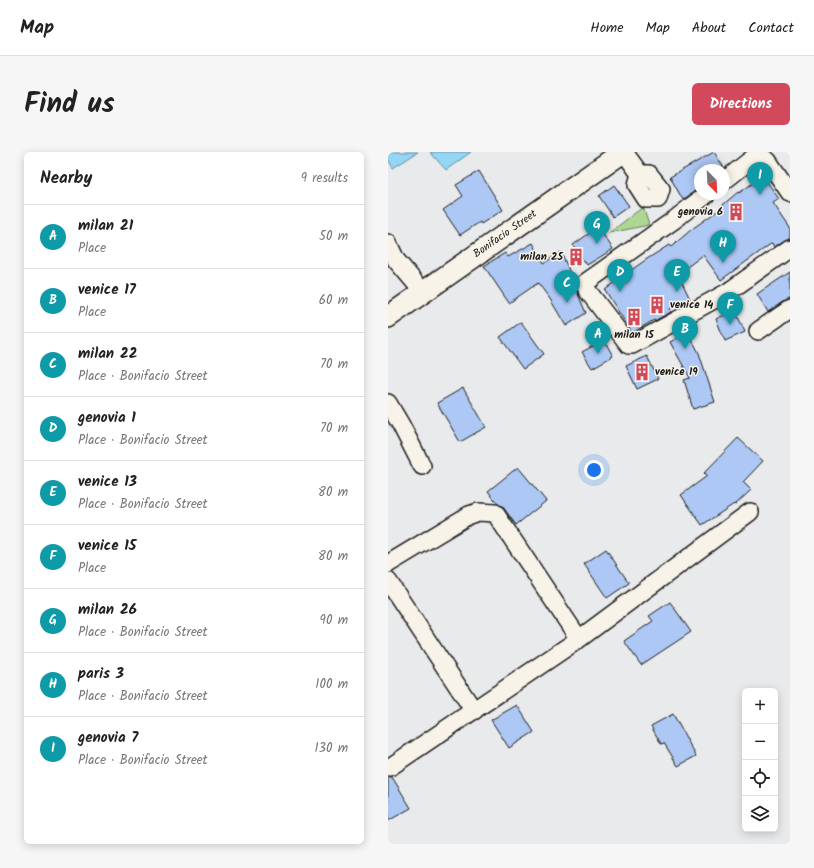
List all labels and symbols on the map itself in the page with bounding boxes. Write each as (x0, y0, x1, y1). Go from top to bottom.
pin: I (747, 162, 773, 195)
north arrow (694, 164, 730, 200)
building icon: genovia 6 (726, 202, 746, 222)
place label: genovia 6 (677, 203, 723, 221)
street label: Bonifacio Street (469, 205, 541, 263)
pin: G (584, 211, 610, 244)
pin: H (710, 230, 736, 263)
building icon: milan 25 (566, 247, 586, 267)
place label: milan 25 (520, 248, 564, 266)
pin: D (607, 259, 633, 292)
pin: E (664, 259, 690, 292)
pin: C (554, 270, 580, 303)
pin: F (717, 292, 743, 325)
building icon: venice 14 (647, 295, 667, 315)
place label: venice 14 (670, 296, 713, 314)
building icon: milan 15 (624, 307, 644, 327)
pin: B (672, 316, 698, 349)
pin: A (585, 321, 611, 354)
place label: milan 15 (614, 326, 655, 344)
building icon: venice 19 (632, 362, 652, 382)
place label: venice 19 (655, 363, 698, 381)
your location (584, 460, 604, 480)

